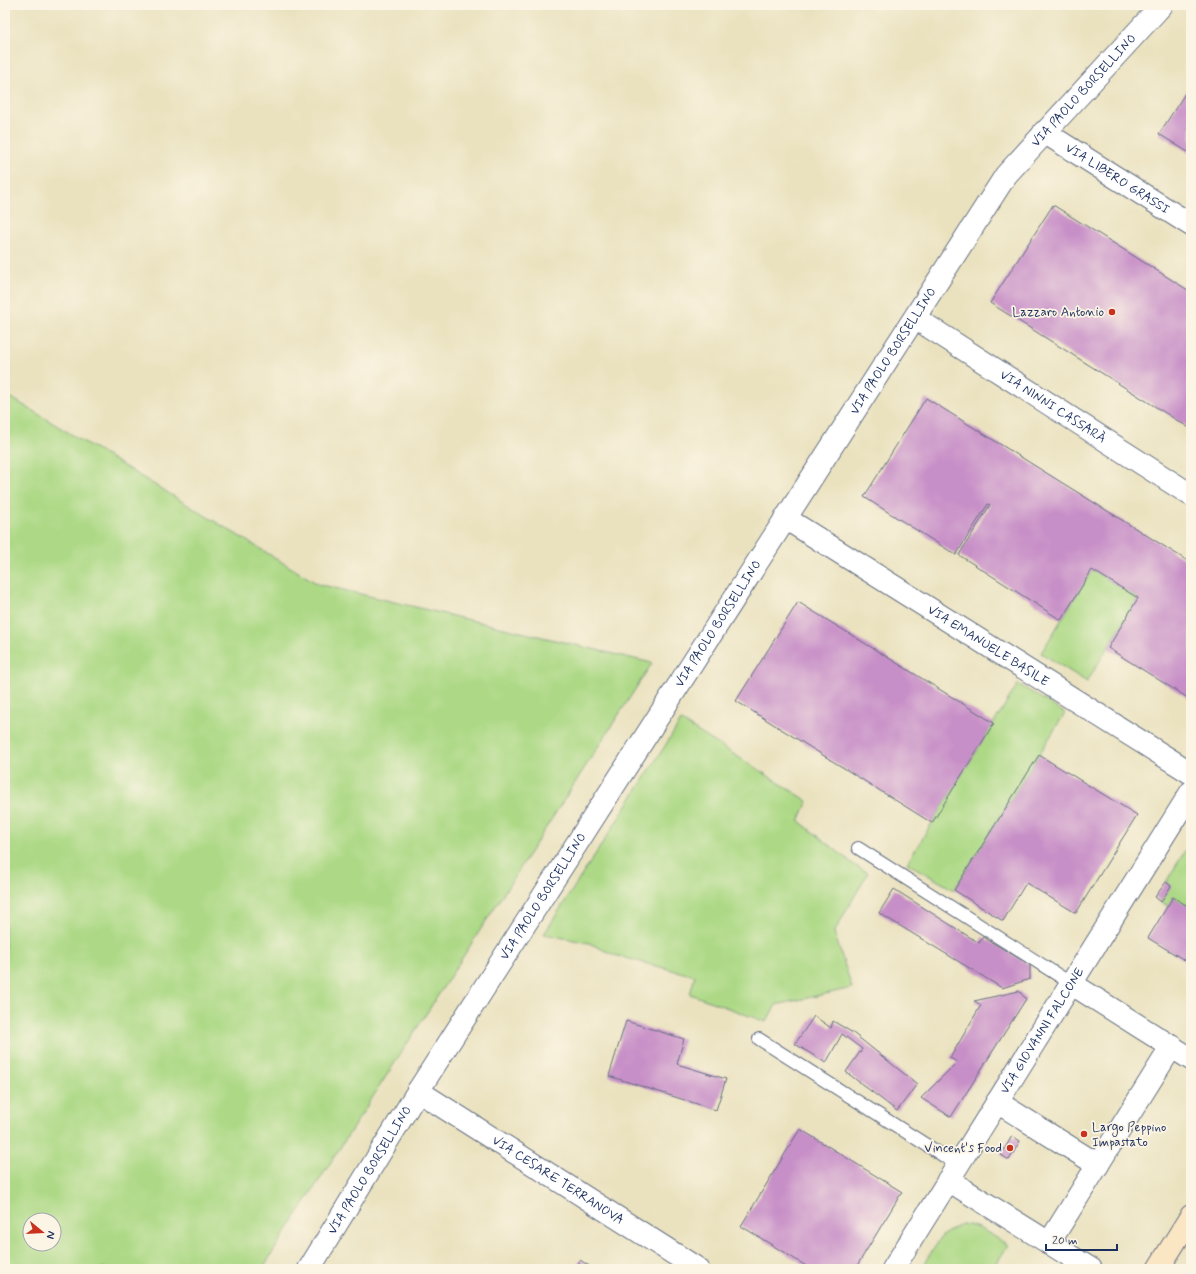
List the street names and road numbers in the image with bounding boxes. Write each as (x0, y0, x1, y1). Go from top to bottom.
street label: VIA PAOLO BORSELLINO (1027, 30, 1140, 151)
street label: VIA LIBERO GRASSI (1062, 139, 1173, 218)
street label: VIA PAOLO BORSELLINO (846, 284, 940, 418)
street label: VIA NINNI CASSARÀ (997, 366, 1109, 447)
street label: VIA PAOLO BORSELLINO (671, 557, 765, 691)
street label: VIA EMANUELE BASILE (924, 601, 1052, 690)
street label: VIA PAOLO BORSELLINO (496, 830, 590, 963)
street label: VIA GIOVANNI FALCONE (996, 964, 1088, 1097)
street label: VIA PAOLO BORSELLINO (324, 1103, 415, 1238)
street label: VIA CESARE TERRANOVA (489, 1132, 627, 1228)

